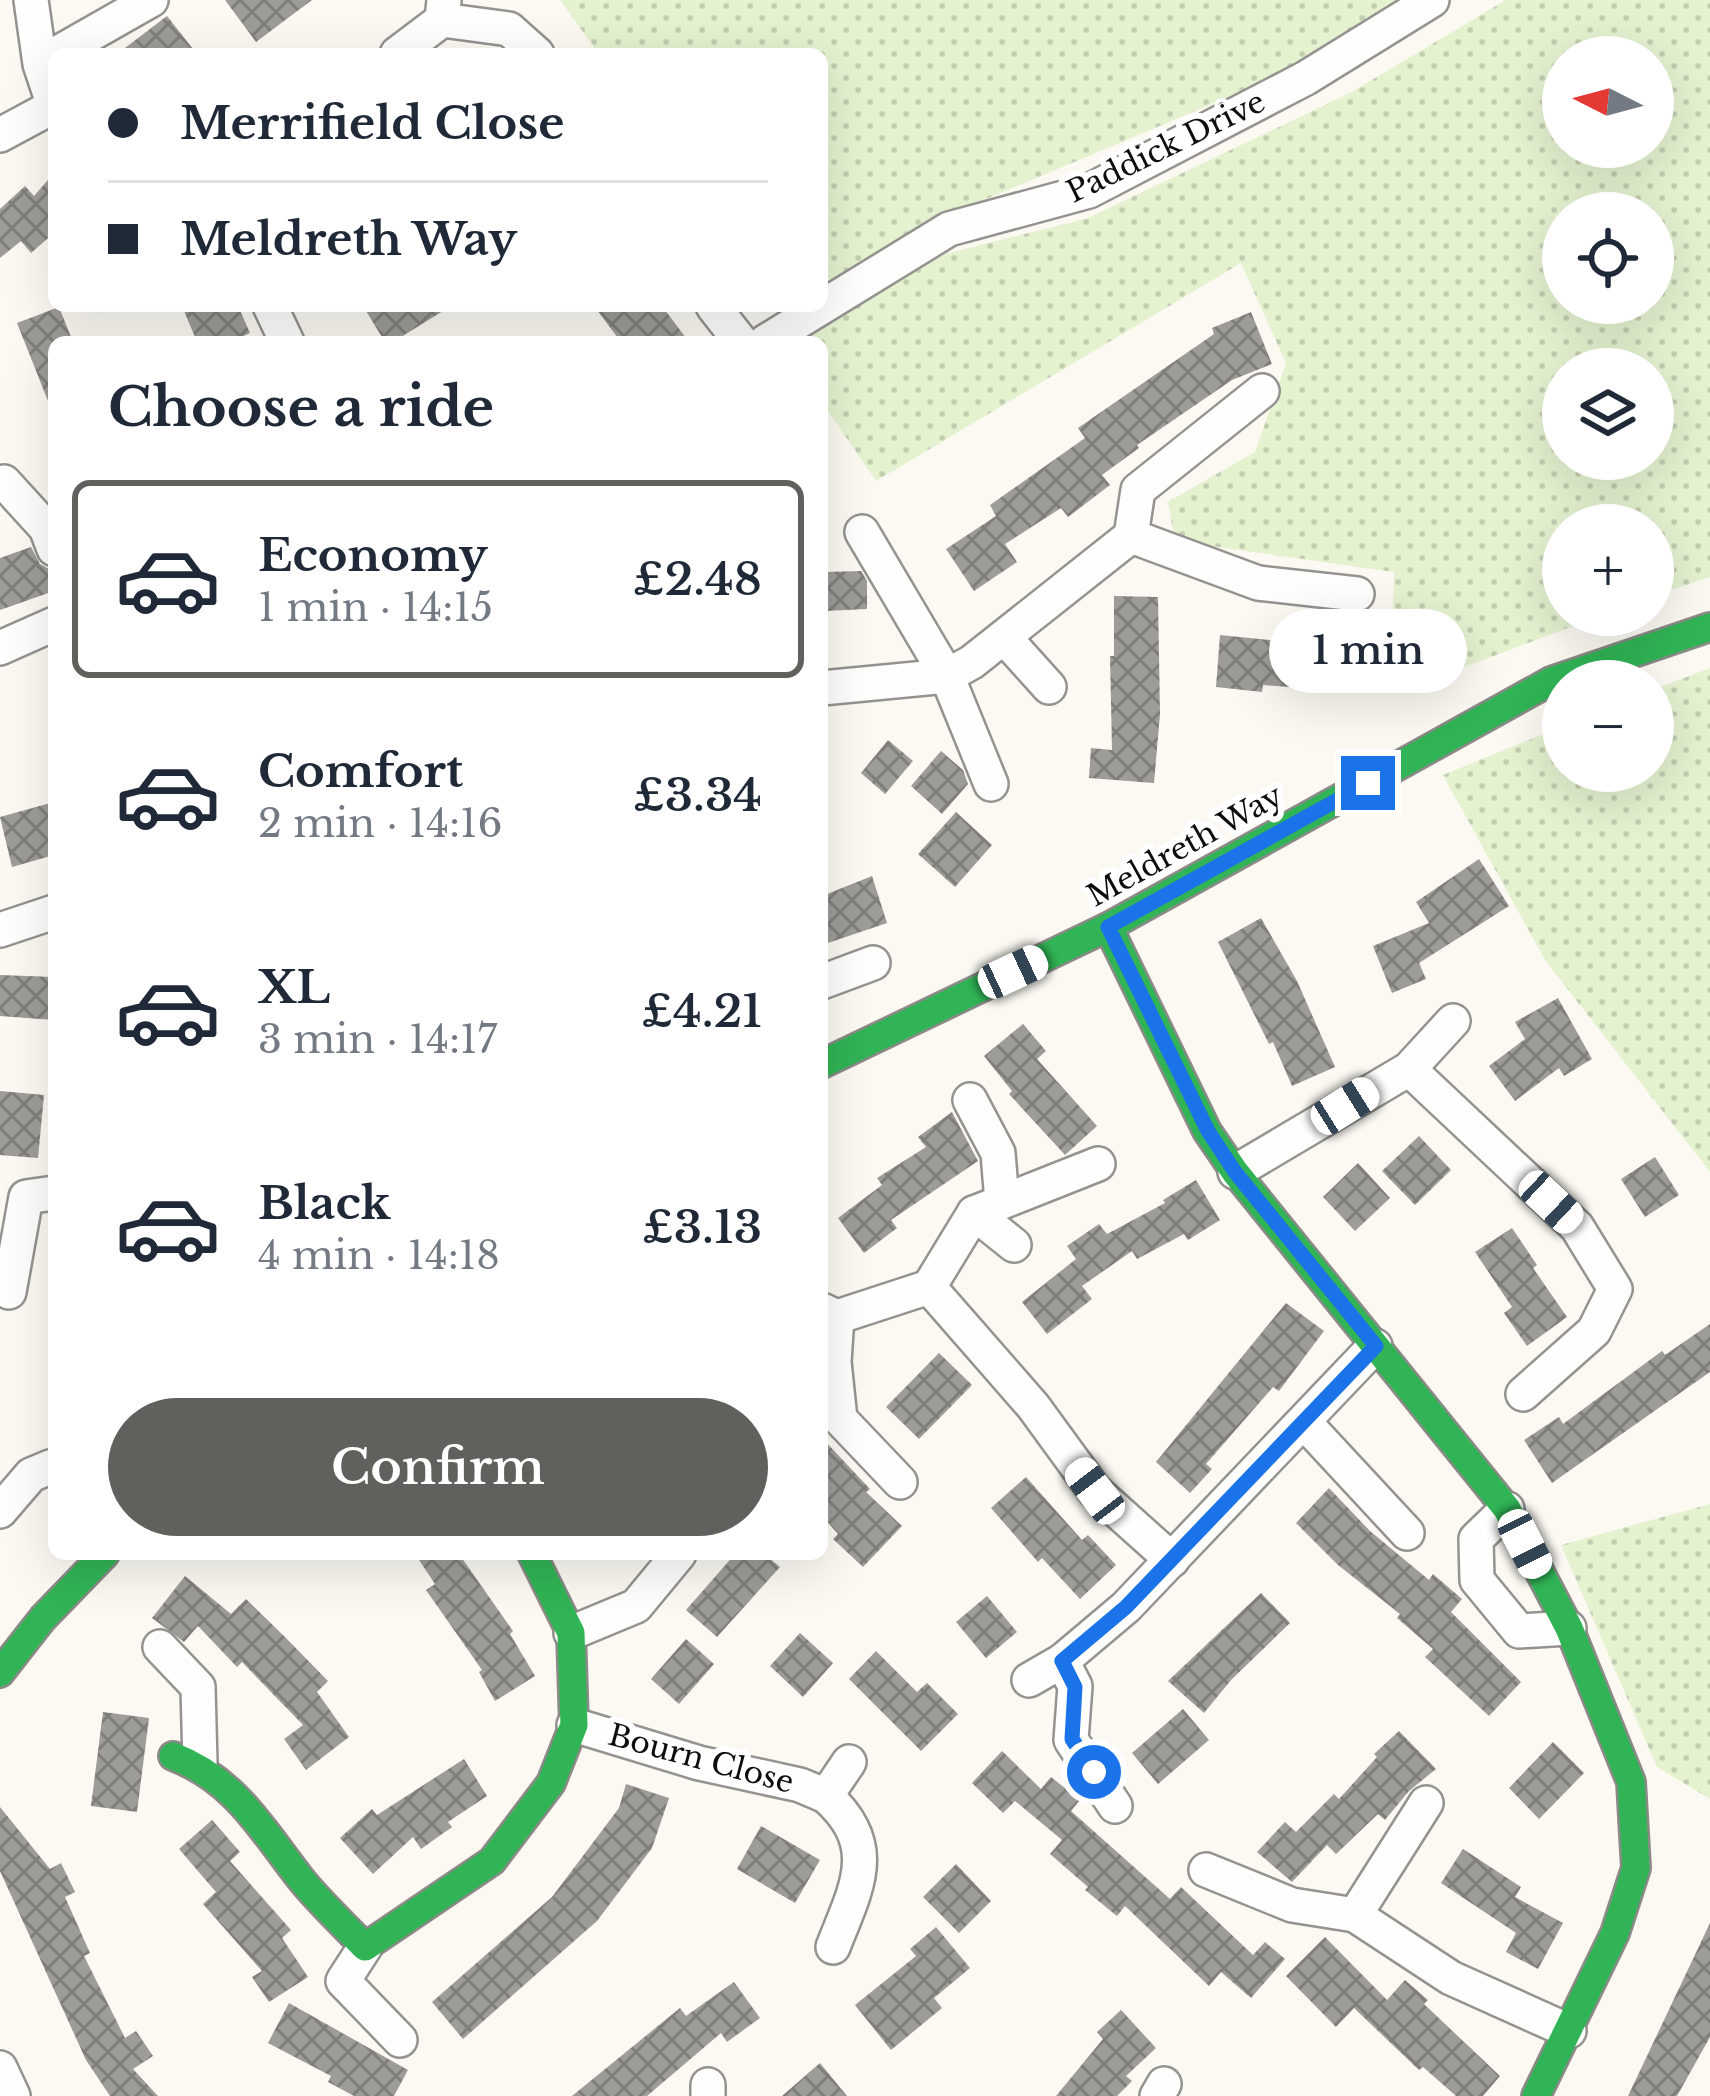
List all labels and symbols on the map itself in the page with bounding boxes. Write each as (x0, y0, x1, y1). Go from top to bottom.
north arrow (1542, 36, 1674, 168)
street label: Paddick Drive (1061, 83, 1271, 211)
callout: 1 min (1269, 609, 1467, 693)
route end (1341, 756, 1395, 810)
street label: Meldreth Way (1081, 777, 1289, 914)
car (973, 940, 1053, 1004)
car (1305, 1072, 1385, 1140)
car (1512, 1164, 1590, 1240)
car (1059, 1451, 1131, 1531)
car (1493, 1504, 1557, 1584)
street label: Bourn Close (604, 1716, 798, 1801)
route start (1067, 1745, 1121, 1799)

